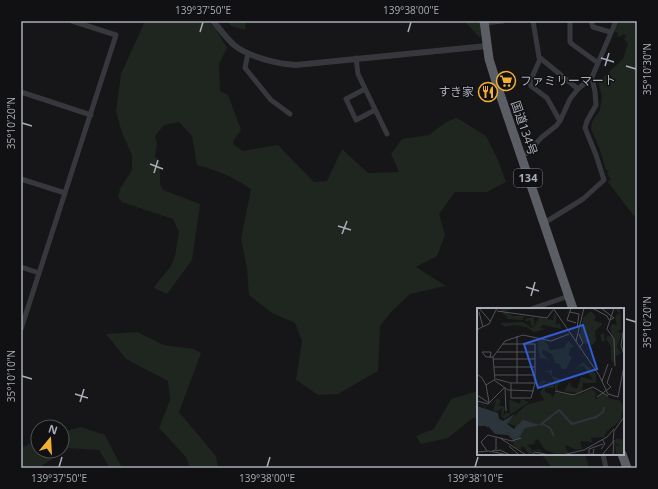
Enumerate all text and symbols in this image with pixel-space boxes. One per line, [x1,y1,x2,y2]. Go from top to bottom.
text: 139°37'50"E [175,3,231,17]
text: 139°38'00"E [383,3,439,17]
text: 35°10'30"N [640,43,654,95]
supermarket icon: ファミリーマート [495,70,517,92]
place label: ファミリーマート [520,72,616,89]
restaurant icon: すき家 [477,81,499,103]
place label: すき家 [438,83,474,100]
text: 35°10'20"N [4,97,18,149]
street label: 国道134号 [507,98,542,157]
road number: 134 [514,169,542,187]
text: 35°10'20"N [640,296,654,348]
inset map [477,308,624,455]
text: 35°10'10"N [4,350,18,402]
north arrow [30,419,70,459]
text: N [47,420,60,438]
text: 139°37'50"E [31,471,87,485]
text: 139°38'00"E [239,471,295,485]
text: 139°38'10"E [447,471,503,485]

